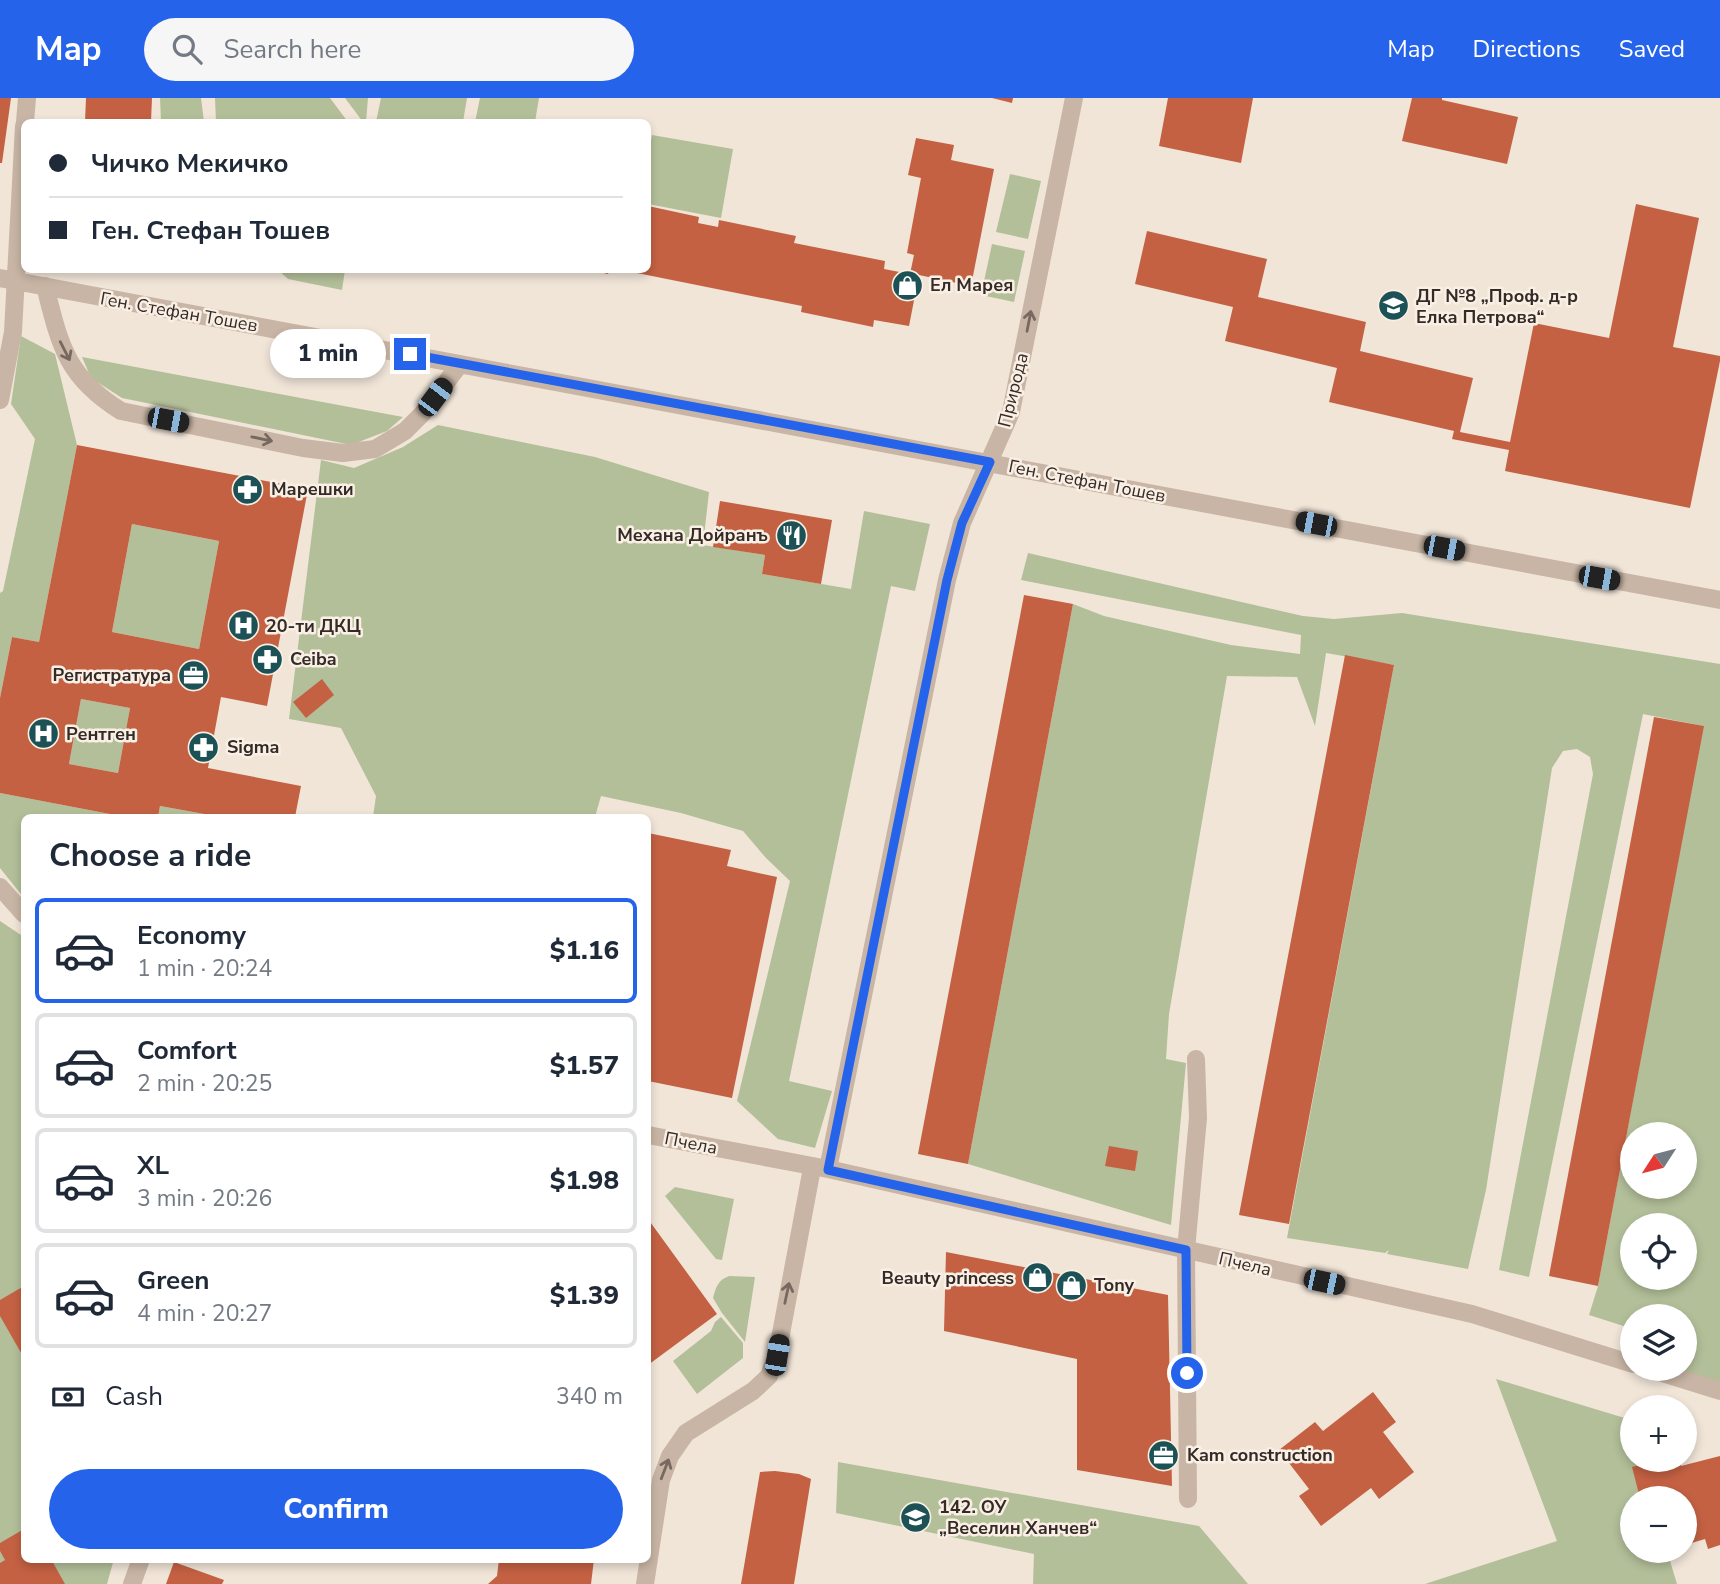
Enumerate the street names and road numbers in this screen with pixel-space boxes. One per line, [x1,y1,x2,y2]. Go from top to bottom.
street label: Ген. Стефан Тошев [98,286,260,338]
street label: Природа [992,350,1034,430]
street label: Ген. Стефан Тошев [1007,454,1168,508]
street label: Пчела [663,1126,719,1160]
street label: Пчела [1216,1246,1274,1282]

